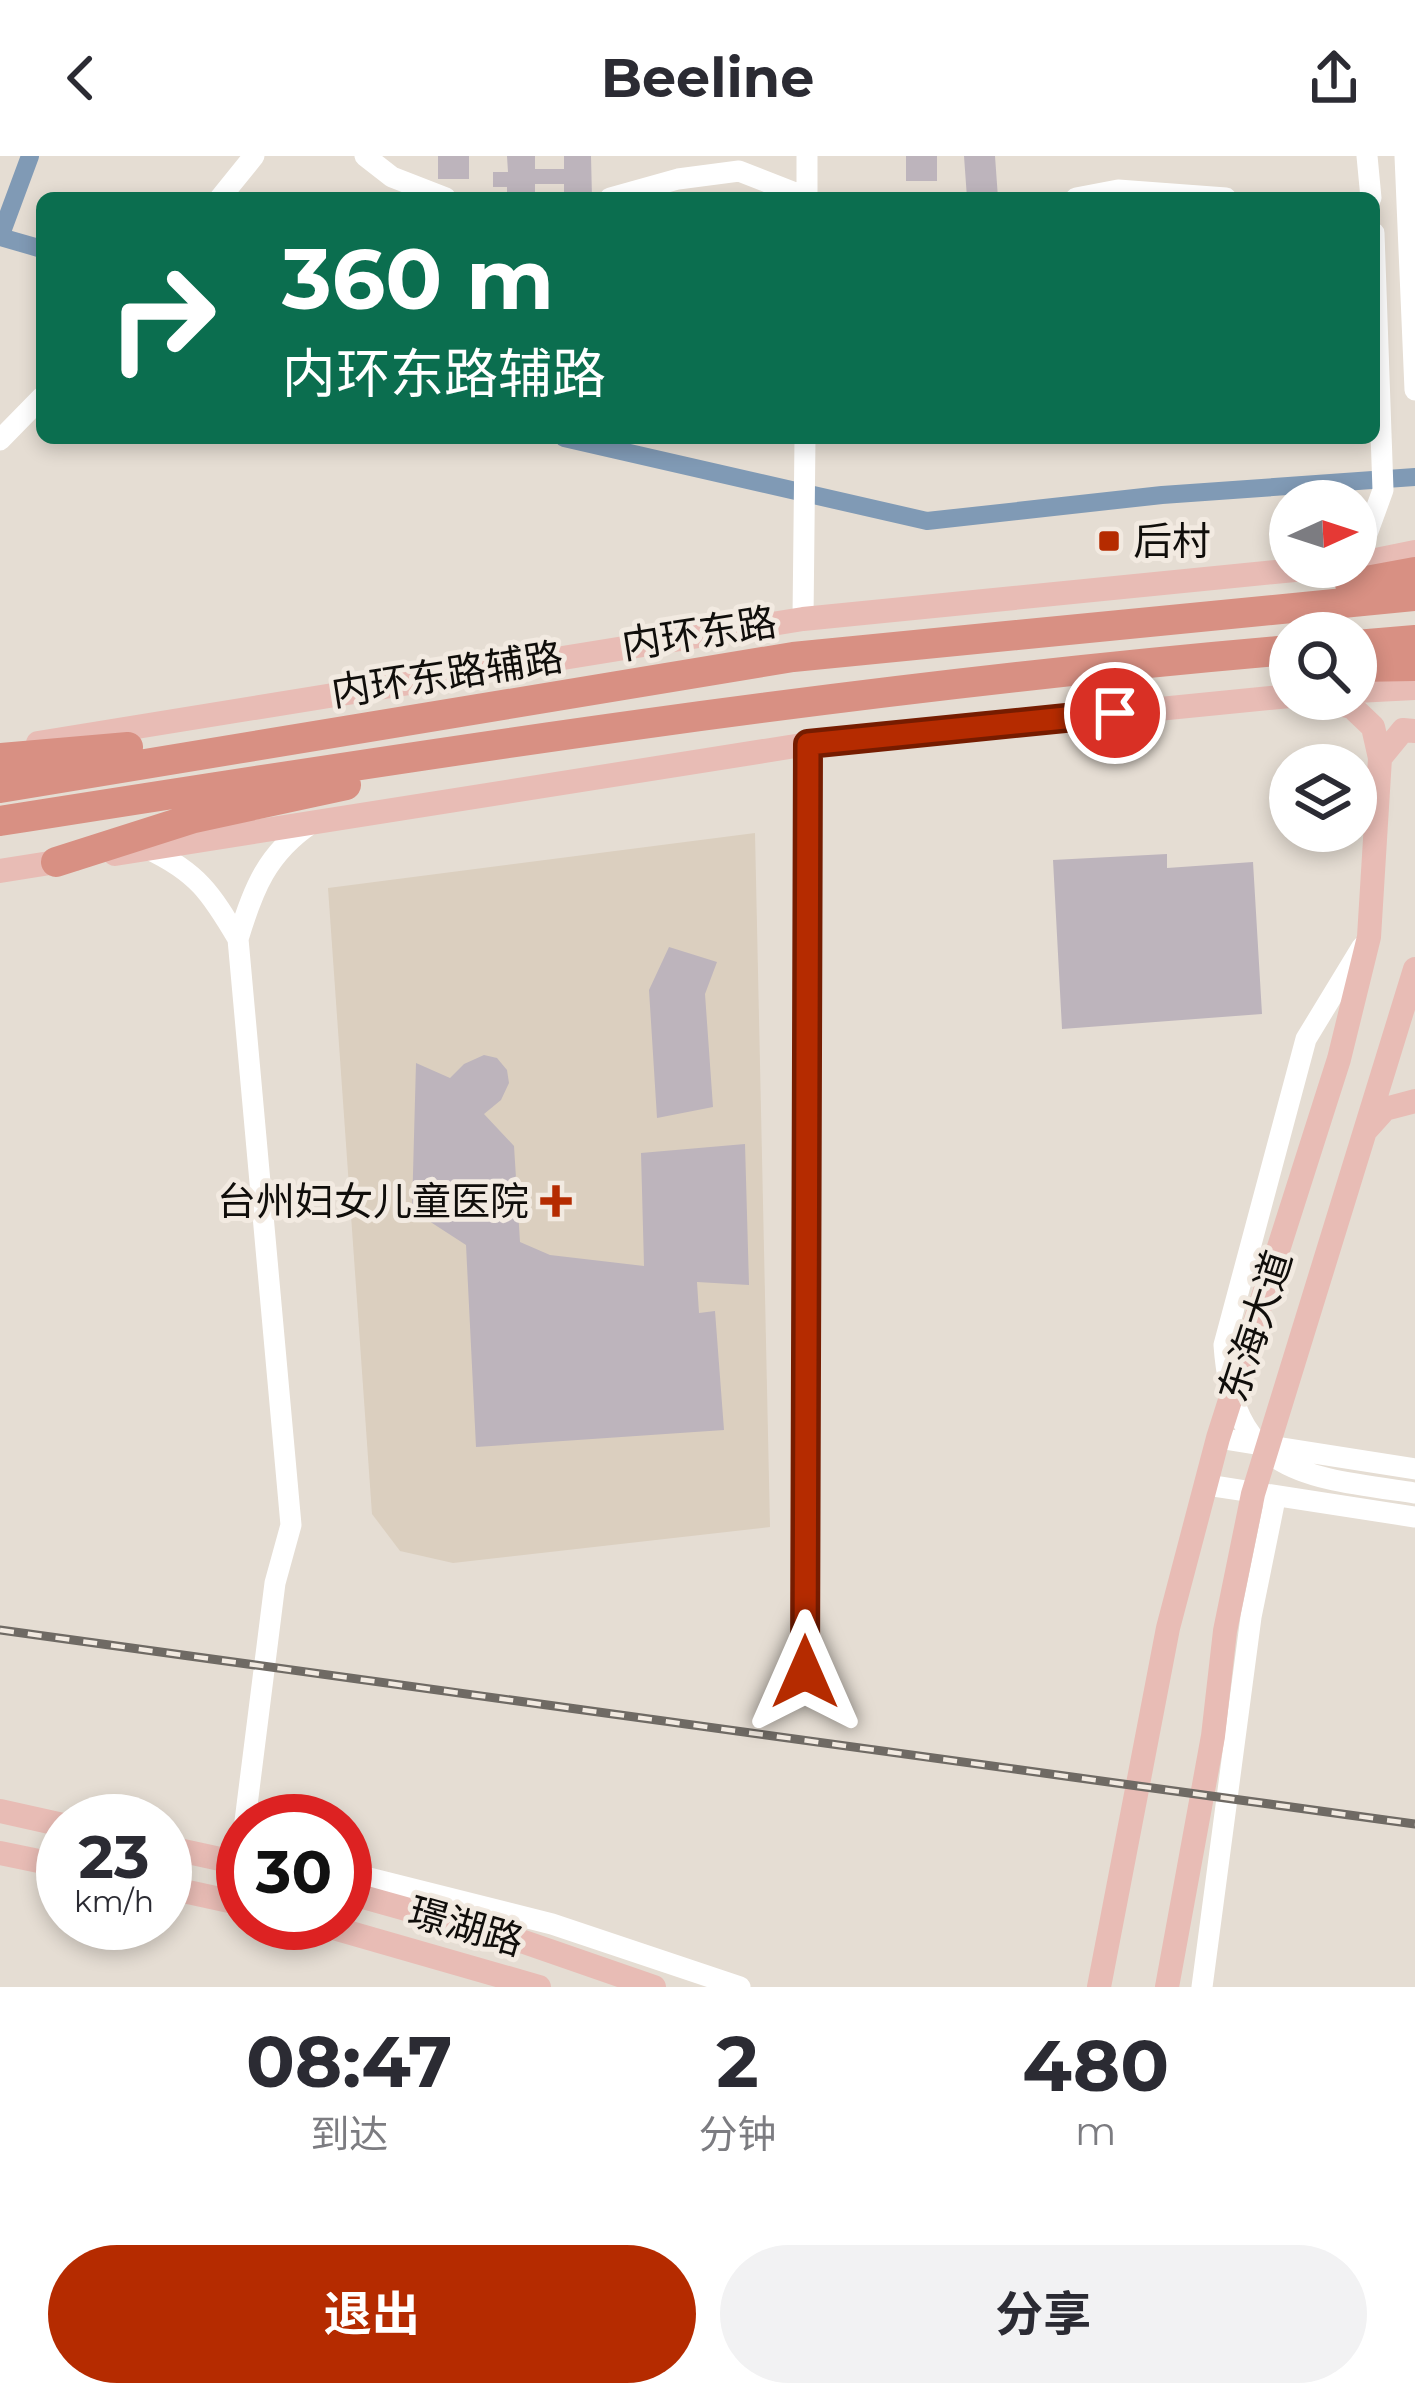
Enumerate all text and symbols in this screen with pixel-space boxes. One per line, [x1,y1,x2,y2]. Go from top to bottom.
icon: back [48,45,114,111]
text: Beeline [601,45,814,111]
icon: share [1301,45,1367,111]
text: 360 m [282,228,554,330]
icon: right [84,240,240,396]
text: 内环东路辅路 [282,341,606,407]
north arrow [1269,480,1377,588]
map controls [1269,480,1377,852]
place label: 后村 [1133,517,1211,565]
marker: 后村 [1096,528,1122,554]
street label: 内环东路 [618,597,780,669]
button: search [1269,612,1377,720]
street label: 内环东路辅路 [328,632,566,716]
pin [1064,662,1166,764]
icon: arrive [1082,680,1148,746]
button: layers [1269,744,1377,852]
place label: 台州妇女儿童医院 [217,1177,529,1225]
marker: 台州妇女儿童医院 [540,1185,572,1217]
street label: 东海大道 [1208,1244,1302,1408]
position arrow [742,1609,868,1735]
speed limit sign: 30 [216,1794,372,1950]
text: 23 [79,1820,149,1893]
text: km/h [74,1883,154,1920]
street label: 璟湖路 [403,1887,529,1965]
text: 08:47 [246,2017,452,2105]
text: 2 [716,2017,759,2105]
text: 480 [1022,2021,1169,2109]
text: m [1075,2107,1116,2155]
text: 到达 [310,2110,388,2158]
text: 分钟 [698,2110,776,2158]
button: 退出 [48,2245,696,2383]
button: 分享 [720,2245,1367,2383]

